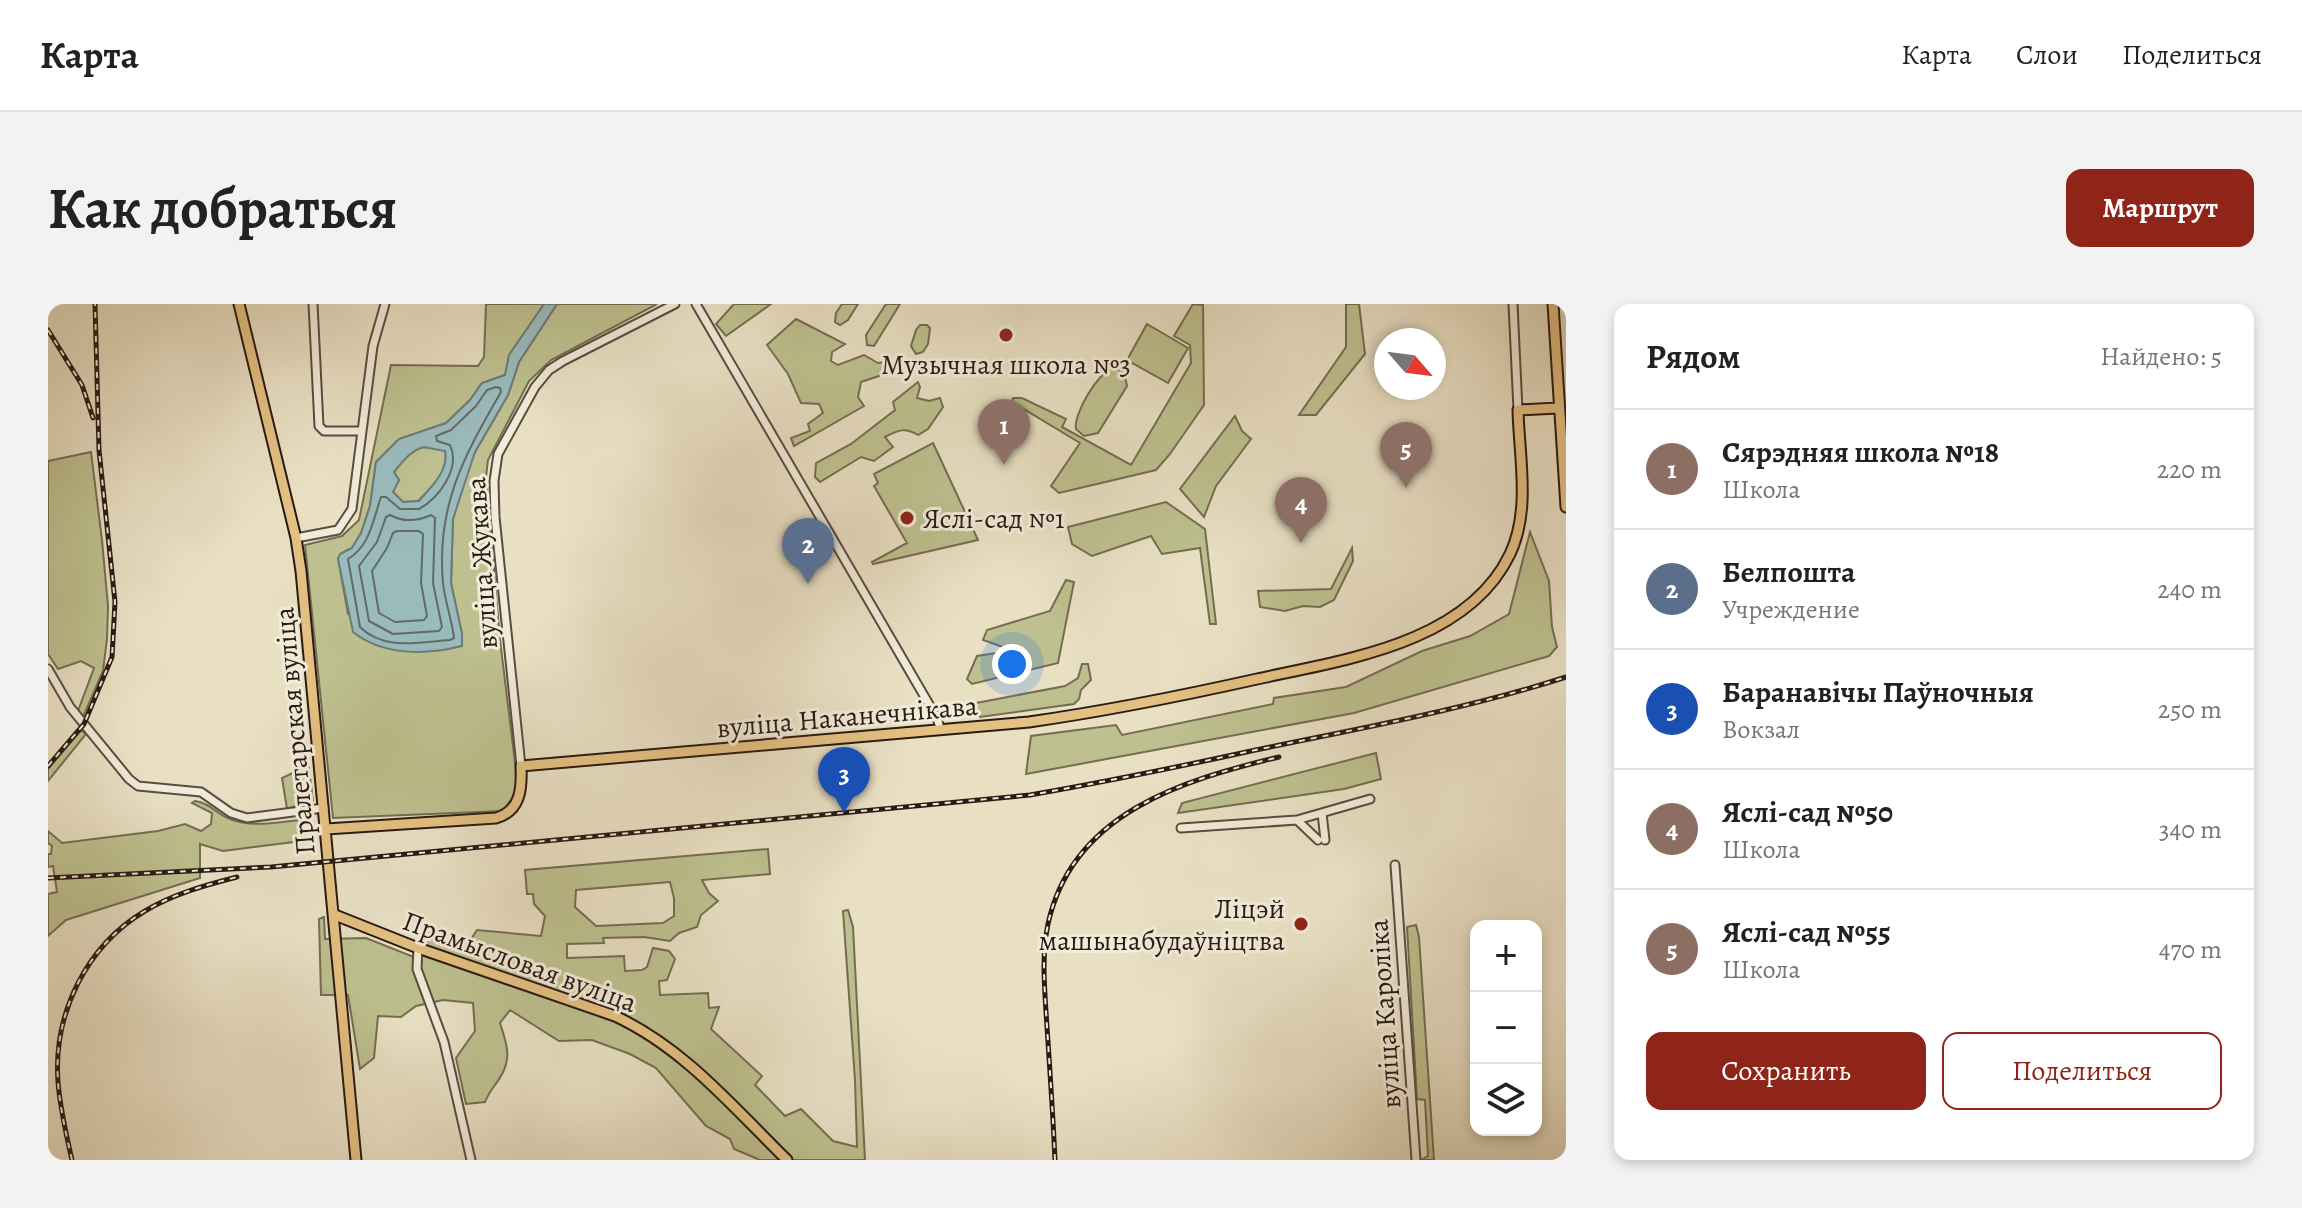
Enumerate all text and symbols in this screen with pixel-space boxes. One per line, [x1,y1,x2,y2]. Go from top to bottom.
text: Карта [40,29,139,81]
text: Карта [1901,36,1972,74]
text: Слои [2016,36,2078,74]
text: Поделиться [2122,36,2262,74]
button: Маршрут [2066,169,2254,247]
text: Как добраться [48,170,397,246]
marker: Музычная школа №3 [997,326,1015,344]
north arrow [1374,328,1446,400]
text: Рядом [1646,333,1740,380]
text: Найдено: 5 [2100,339,2222,374]
place label: Музычная школа №3 [881,346,1131,384]
pin: 1 [978,399,1030,465]
pin: 5 [1380,422,1432,488]
text: Сярэдняя школа №18 [1722,432,1999,472]
text: 1 [1667,452,1677,487]
text: 220 m [2157,452,2222,487]
text: Школа [1722,472,1800,507]
street label: вуліца Жукава [457,476,507,650]
pin: 4 [1275,477,1327,543]
place label: Яслі-сад №1 [923,500,1064,538]
marker: Яслі-сад №1 [898,509,916,527]
pin: 2 [782,518,834,584]
text: Белпошта [1722,552,1855,592]
text: 2 [1666,572,1678,607]
text: 240 m [2157,572,2222,607]
text: Учреждение [1722,592,1860,627]
street label: Пралетарская вуліца [265,605,325,856]
your location [992,644,1032,684]
text: Баранавічы Паўночныя [1722,672,2034,712]
street label: вуліца Наканечнікава [715,687,979,747]
text: 3 [1666,692,1678,727]
text: 250 m [2158,692,2222,727]
text: Вокзал [1722,712,1800,747]
pin: 3 [818,747,870,813]
text: Яслі-сад №50 [1722,792,1893,832]
text: 4 [1666,812,1678,847]
text: 340 m [2159,812,2222,847]
text: Школа [1722,832,1800,867]
place label: Ліцэй машынабудаўніцтва [1038,890,1285,960]
street label: Прамысловая вуліца [397,902,642,1022]
text: Яслі-сад №55 [1722,912,1891,952]
marker: Ліцэй машынабудаўніцтва [1292,915,1310,933]
street label: вуліца Кароліка [1359,918,1411,1110]
map controls [1470,920,1542,1136]
button: + [1470,920,1542,992]
text: 5 [1666,932,1678,967]
text: 470 m [2159,932,2222,967]
text: Школа [1722,952,1800,987]
button: − [1470,992,1542,1064]
button: Сохранить [1646,1032,1926,1110]
button: Поделиться [1942,1032,2222,1110]
button: layers [1470,1064,1542,1136]

